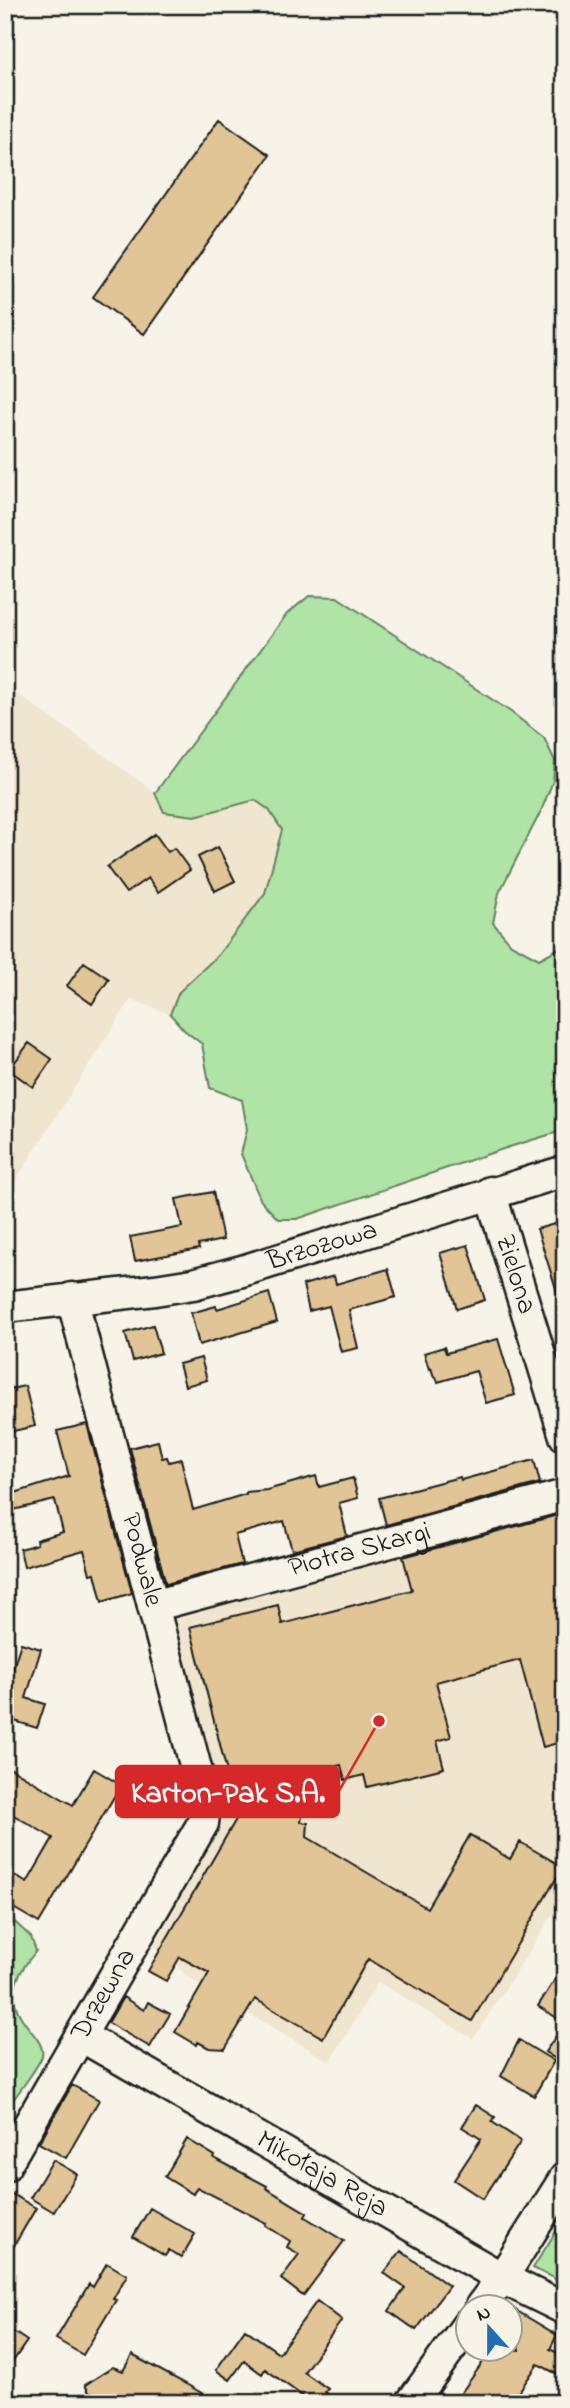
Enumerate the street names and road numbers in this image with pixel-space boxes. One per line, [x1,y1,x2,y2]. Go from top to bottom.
street label: Brzozowa [261,1210,382,1283]
street label: Zielona [484,1229,547,1319]
street label: Podwale [109,1509,173,1612]
street label: Piotra Skargi [284,1512,436,1589]
street label: Drzewna [61,1941,147,2049]
street label: Mikołaja Reja [248,2120,396,2229]

